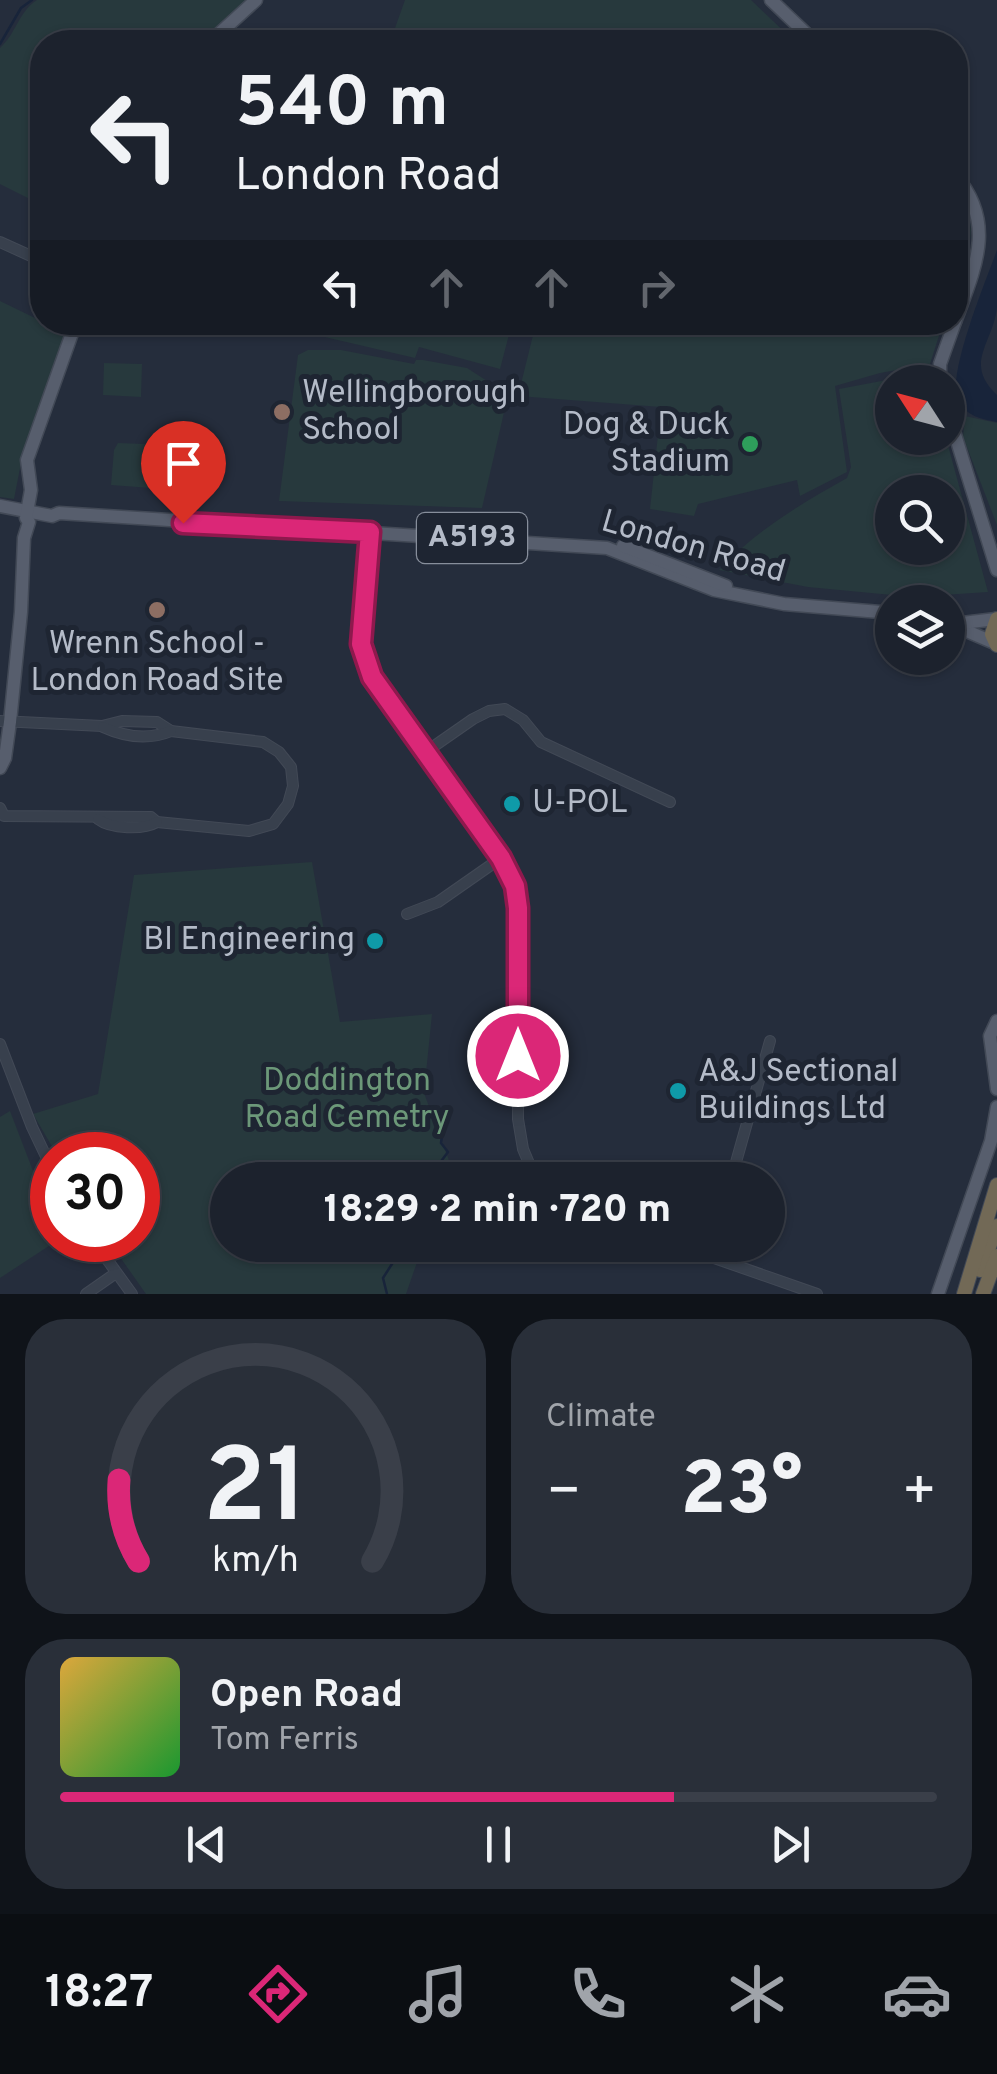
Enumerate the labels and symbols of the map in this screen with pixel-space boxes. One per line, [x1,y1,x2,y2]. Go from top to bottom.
north arrow [875,365,965,455]
place label: Wellingborough School [302,374,526,451]
marker: Wellingborough School [271,401,293,423]
place label: Dog & Duck Stadium [563,406,730,483]
pin [141,421,226,524]
marker: Dog & Duck Stadium [739,433,761,455]
street label: London Road [596,503,790,593]
road number: A5193 [417,513,527,563]
marker: Wrenn School - London Road Site [146,599,168,621]
place label: Wrenn School - London Road Site [30,625,284,702]
place label: U-POL [532,784,628,824]
marker: U-POL [501,793,523,815]
place label: BI Engineering [143,921,355,961]
marker: BI Engineering [364,930,386,952]
position arrow [466,1004,570,1108]
place label: A&J Sectional Buildings Ltd [698,1053,898,1130]
park label: Doddington Road Cemetry [245,1062,449,1139]
marker: A&J Sectional Buildings Ltd [667,1080,689,1102]
speed limit sign: 30 [30,1132,160,1262]

